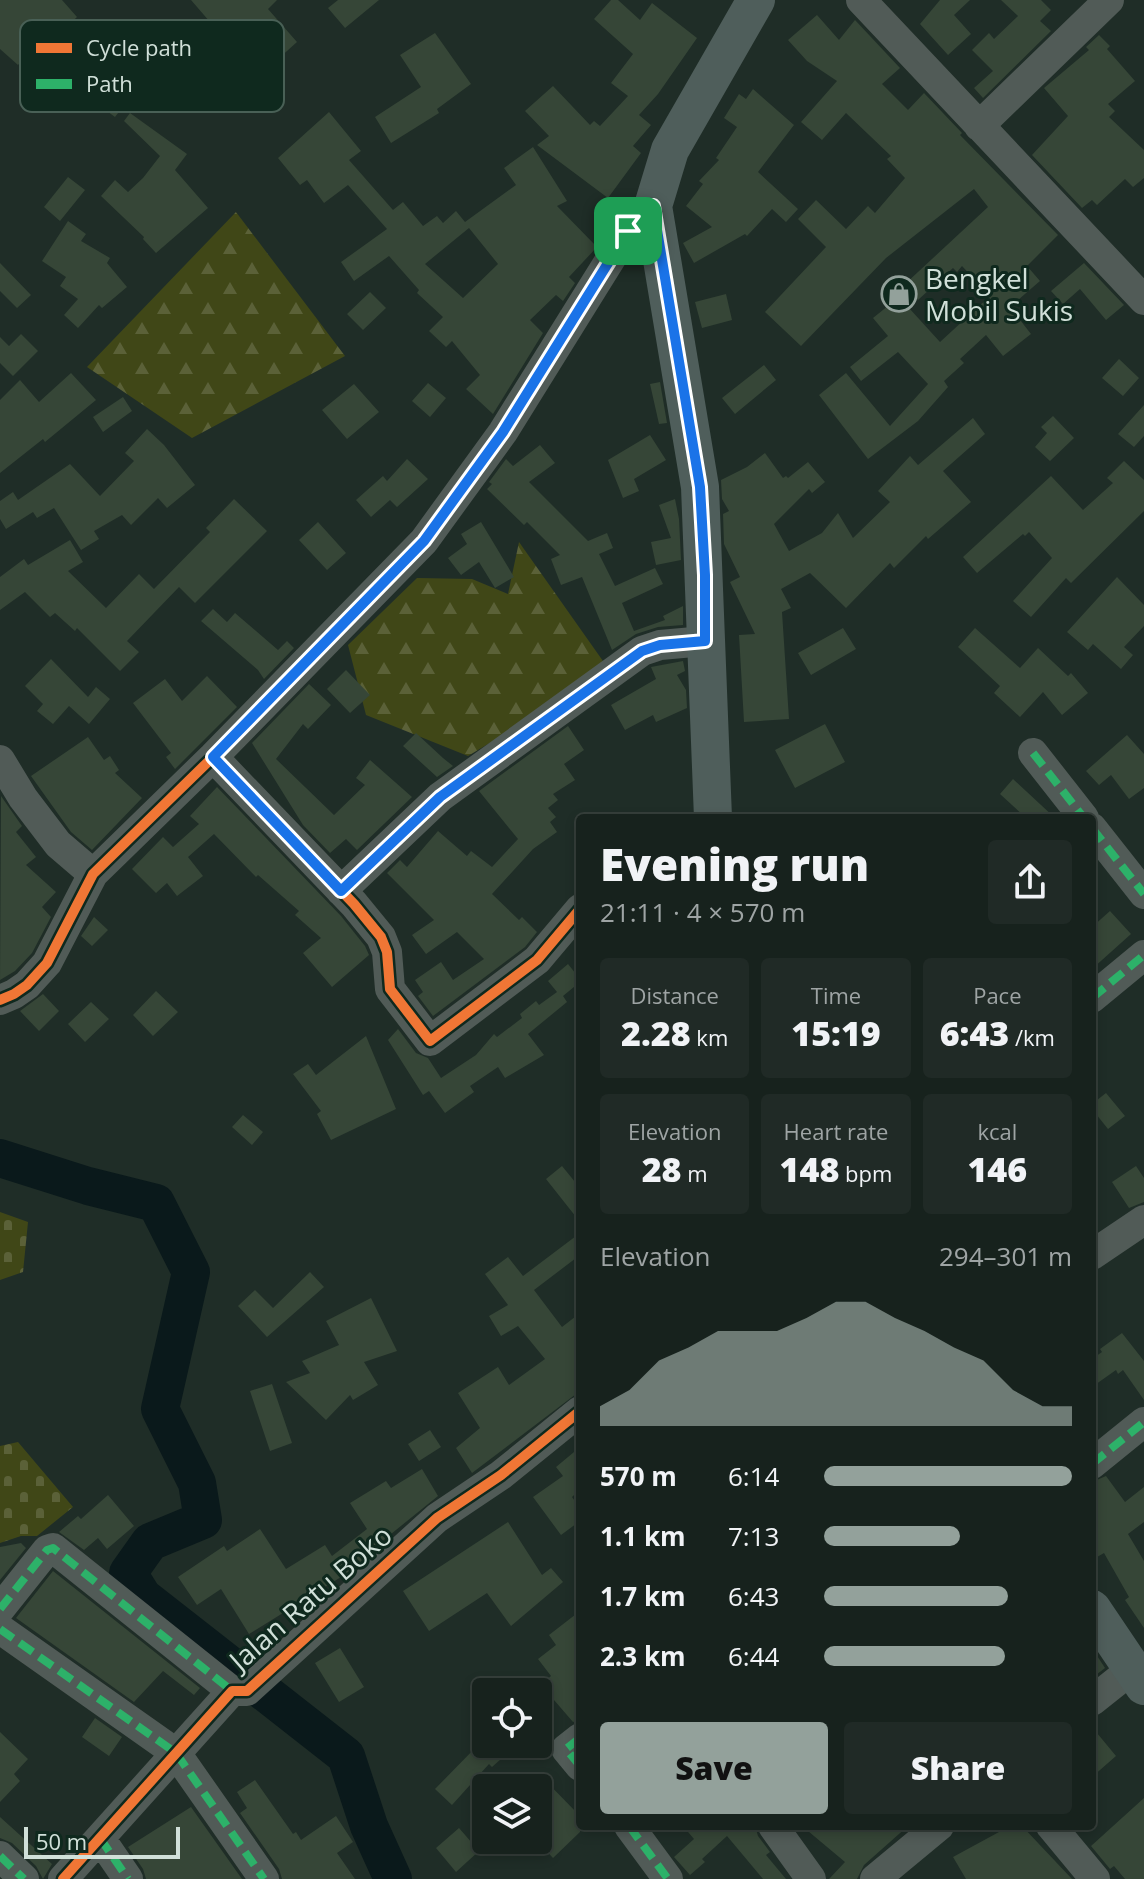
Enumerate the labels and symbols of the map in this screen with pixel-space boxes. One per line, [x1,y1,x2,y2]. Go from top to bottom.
legend [20,20,284,112]
text: Cycle path [86,32,192,62]
text: Path [86,68,133,98]
pin [594,197,662,265]
place label: Bengkel Mobil Sukis [925,259,1073,329]
shop icon: Bengkel Mobil Sukis [880,275,918,313]
street label: Jalan Ratu Boko [218,1516,399,1680]
scale bar [24,1823,180,1859]

